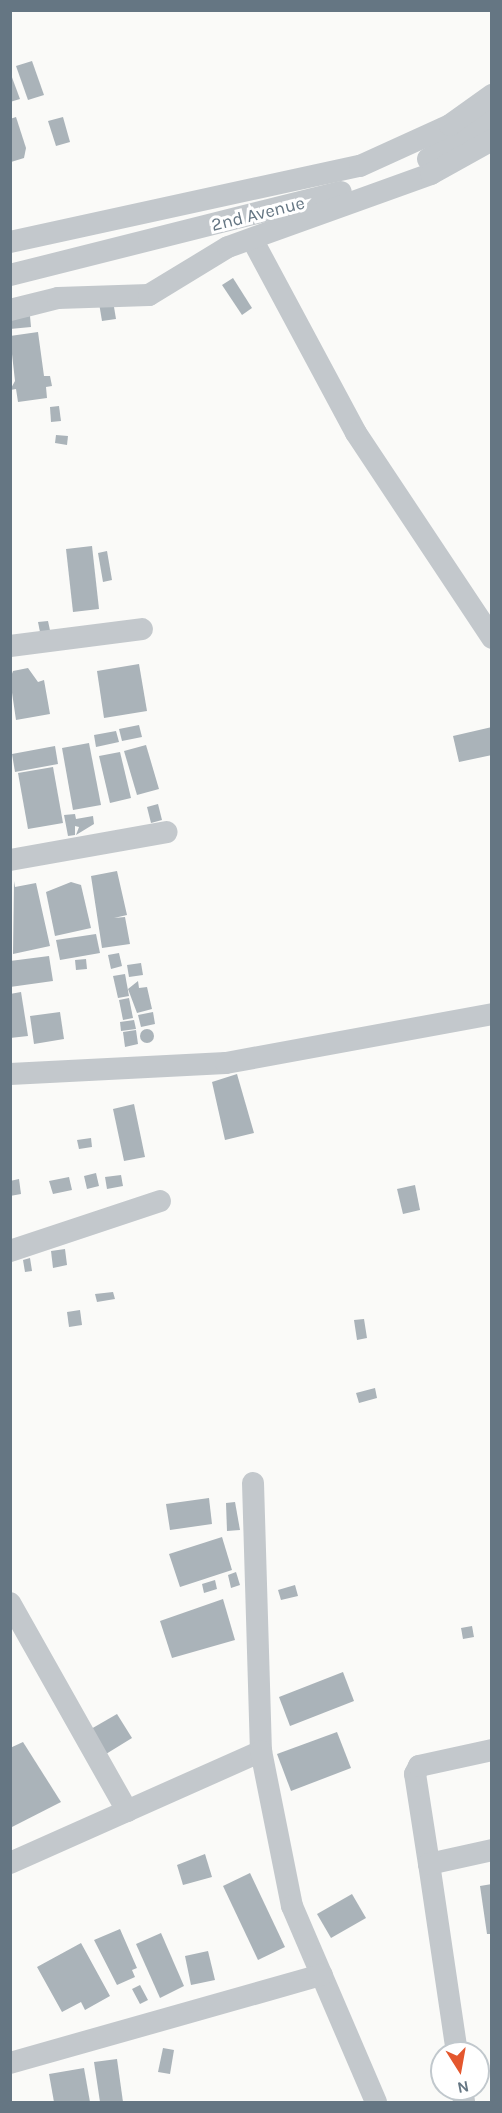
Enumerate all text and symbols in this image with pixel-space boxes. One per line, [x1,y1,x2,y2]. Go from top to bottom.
street label: 2nd Avenue [209,192,307,236]
north arrow [430,2041,490,2101]
text: N [456,2077,471,2098]

